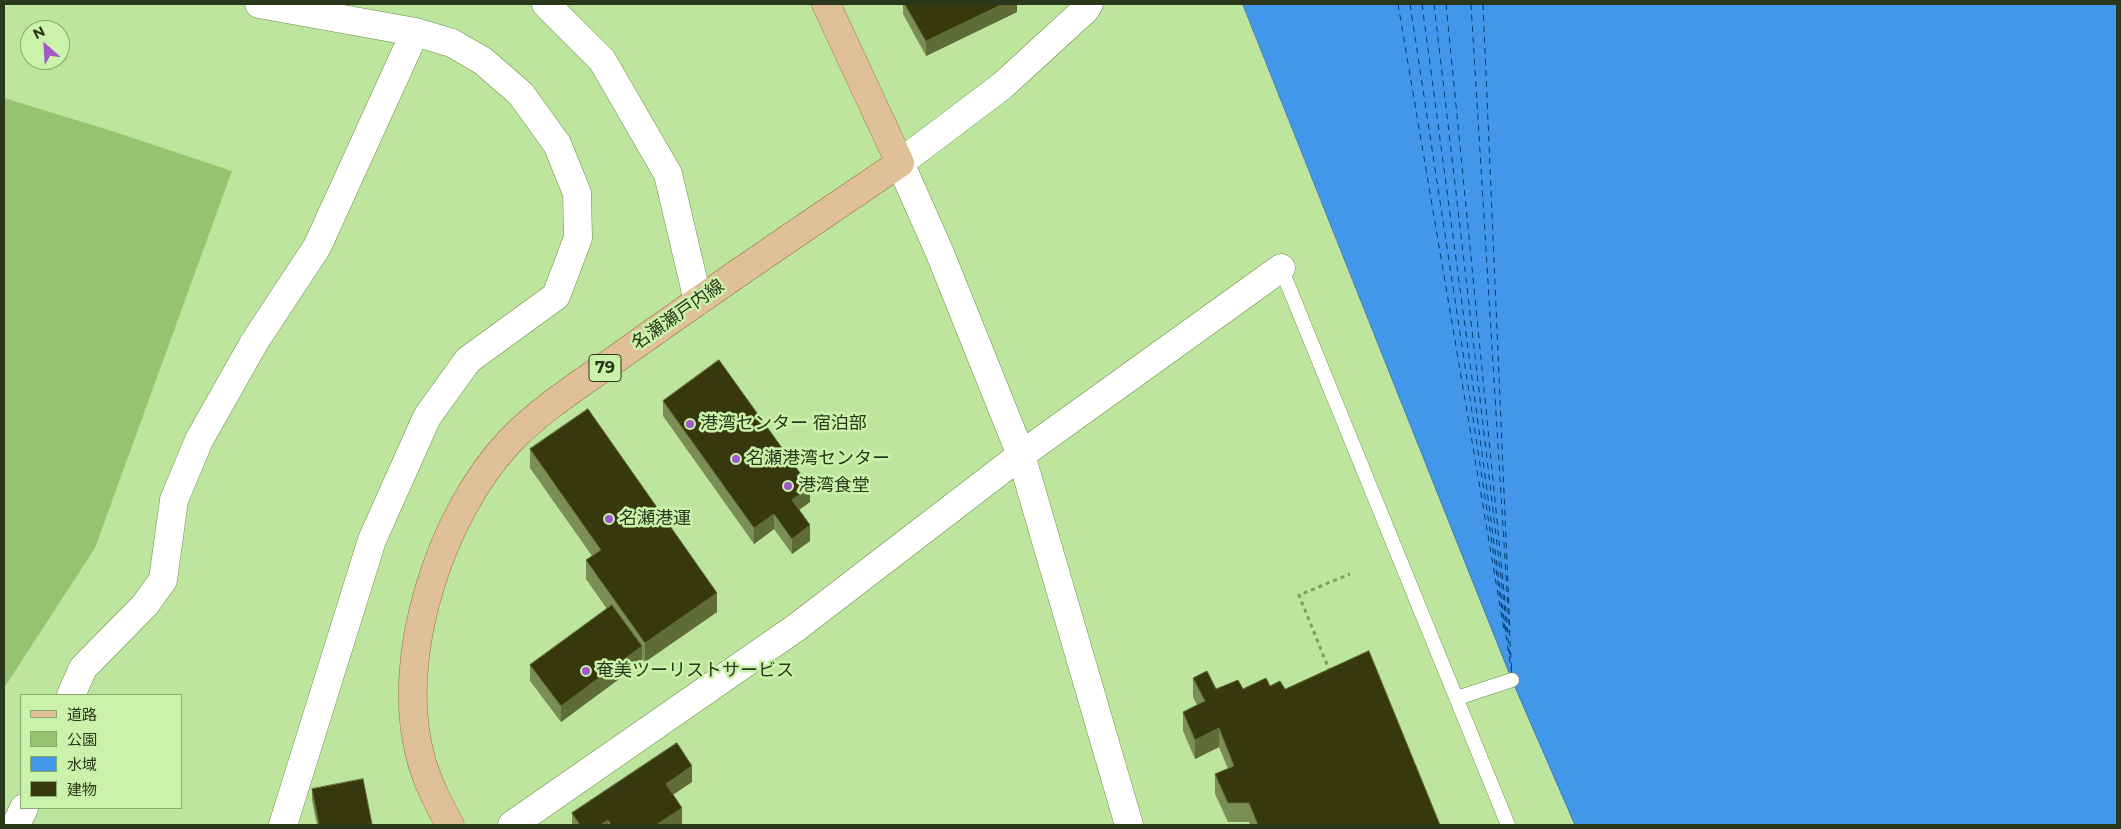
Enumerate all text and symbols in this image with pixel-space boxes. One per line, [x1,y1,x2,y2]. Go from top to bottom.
north arrow [20,20,70,70]
text: N [30,22,48,43]
street label: 名瀬瀬戸内線 [628,275,728,355]
road number: 79 [589,354,621,382]
place label: 港湾センター 宿泊部 [700,413,867,435]
marker: 港湾センター 宿泊部 [684,418,696,430]
place label: 名瀬港湾センター [746,448,890,470]
marker: 名瀬港湾センター [730,453,742,465]
place label: 港湾食堂 [798,475,870,497]
marker: 港湾食堂 [782,480,794,492]
place label: 名瀬港運 [619,508,691,530]
marker: 名瀬港運 [603,513,615,525]
place label: 奄美ツーリストサービス [596,660,794,682]
marker: 奄美ツーリストサービス [580,665,592,677]
legend [20,694,182,809]
text: 道路 [67,705,97,724]
text: 公園 [67,730,97,749]
text: 水域 [67,755,97,774]
text: 建物 [67,780,97,799]

